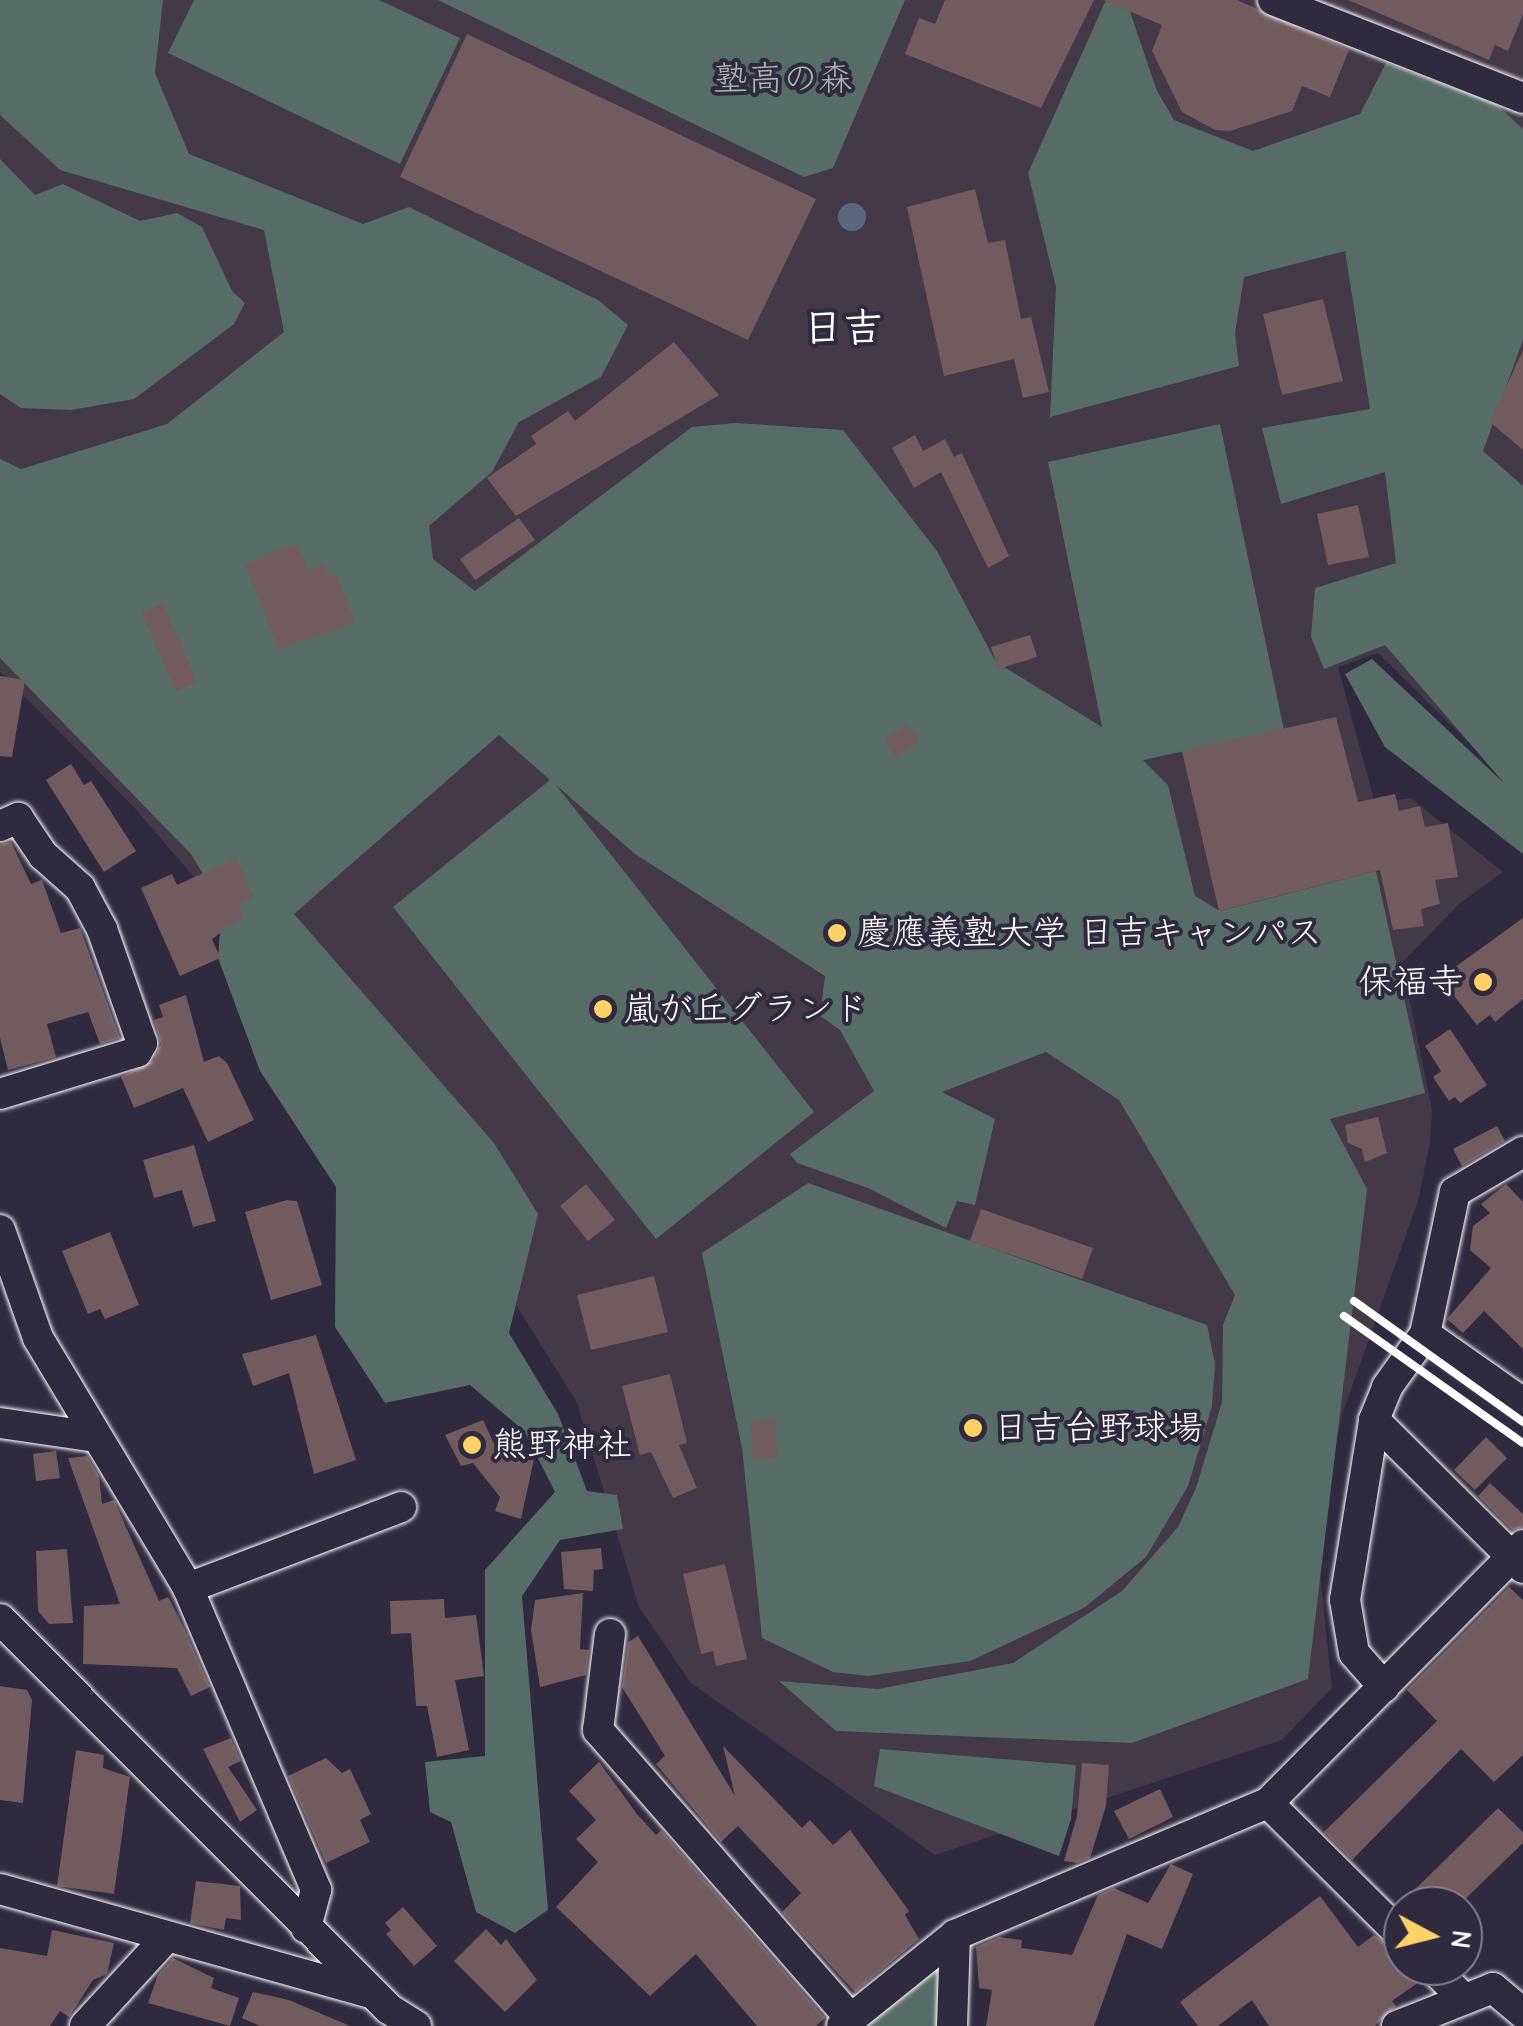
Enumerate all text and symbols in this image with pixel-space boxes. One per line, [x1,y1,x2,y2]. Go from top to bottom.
park label: 塾高の森 [713,58,853,100]
district label: 日吉 [803,304,883,352]
place label: 慶應義塾大学 日吉キャンパス [857,912,1324,954]
marker: 慶應義塾大学 日吉キャンパス [826,922,848,944]
place label: 保福寺 [1358,961,1463,1003]
marker: 保福寺 [1472,971,1494,993]
place label: 嵐が丘グランド [623,988,868,1030]
marker: 嵐が丘グランド [592,998,614,1020]
place label: 日吉台野球場 [993,1407,1203,1449]
marker: 日吉台野球場 [962,1417,984,1439]
place label: 熊野神社 [492,1424,632,1466]
marker: 熊野神社 [461,1434,483,1456]
north arrow [1383,1886,1483,1986]
text: N [1444,1928,1478,1950]

